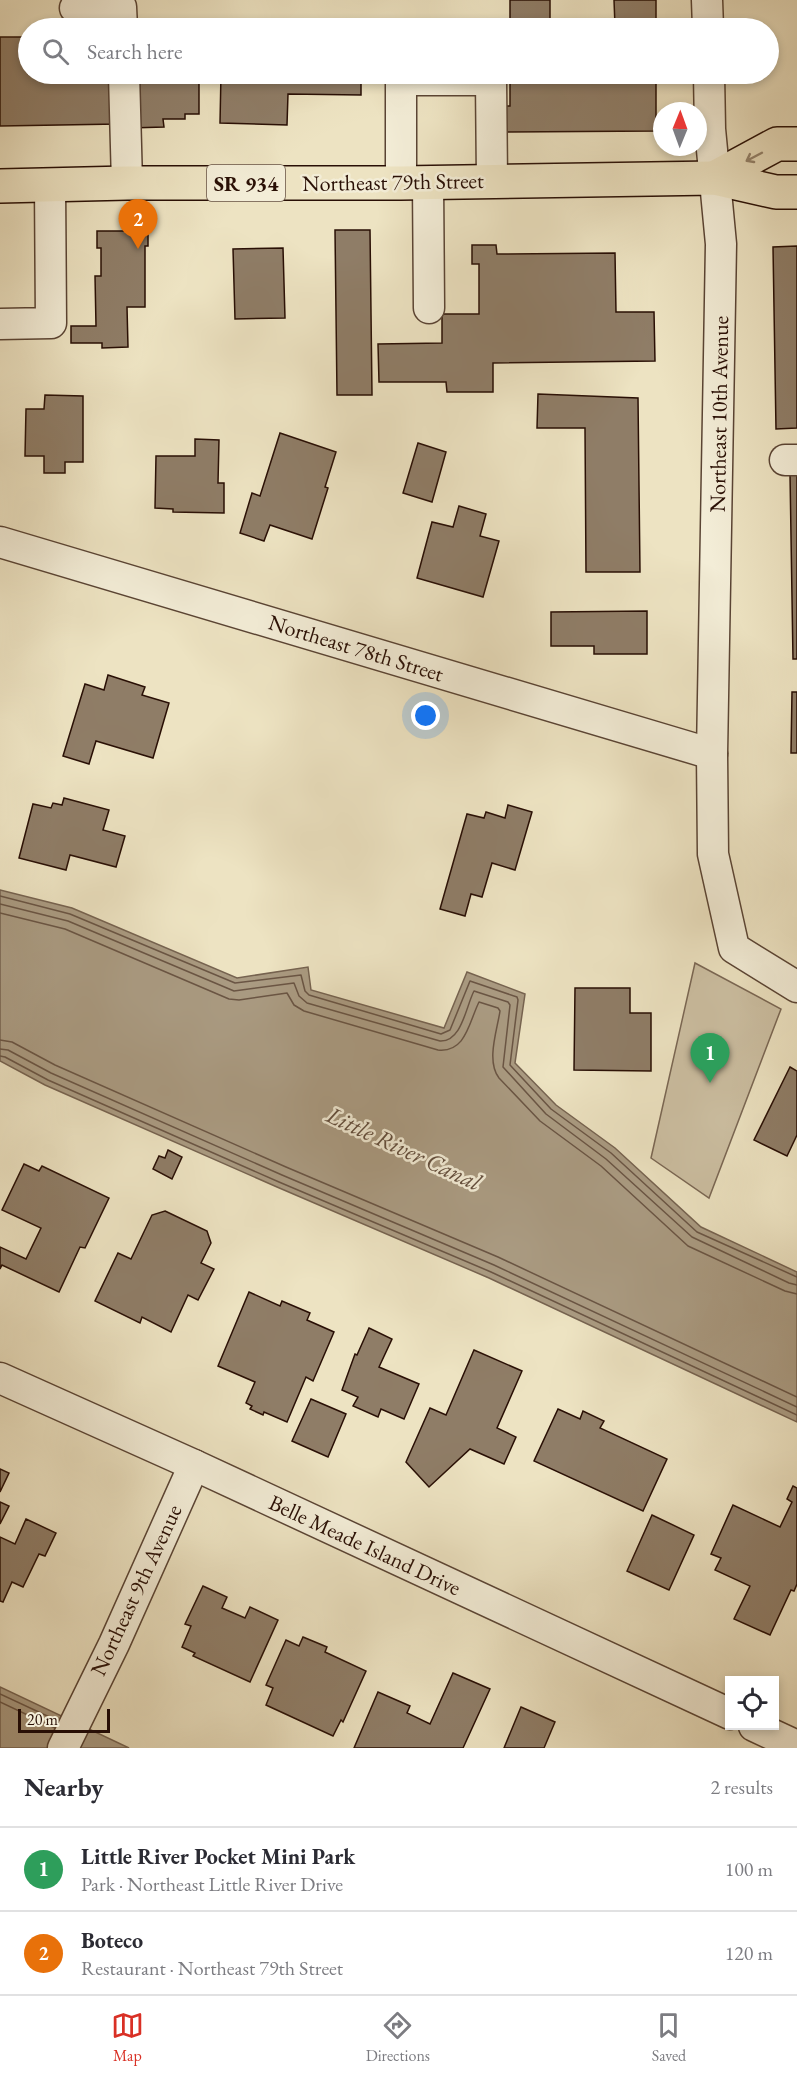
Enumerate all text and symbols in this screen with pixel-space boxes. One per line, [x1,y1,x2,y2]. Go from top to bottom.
search box [18,18,779,84]
icon: search [39,35,72,68]
text: Search here [87,37,182,66]
north arrow [653,102,707,156]
one-way arrow [746,151,764,163]
road number: SR 934 [207,165,285,201]
street label: Northeast 79th Street [302,166,484,198]
pin: 2 [118,200,158,249]
street label: Northeast 10th Avenue [703,315,735,513]
street label: Northeast 78th Street [265,608,447,688]
your location [411,701,440,730]
pin: 1 [690,1034,730,1083]
water label: Little River Canal [321,1098,487,1198]
street label: Belle Meade Island Drive [264,1488,466,1602]
street label: Northeast 9th Avenue [84,1499,189,1680]
map controls [725,1676,779,1730]
button: locate [725,1676,779,1730]
scale bar [18,1706,110,1734]
text: 20 m [27,1709,58,1730]
text: Nearby [24,1770,104,1804]
text: 2 results [710,1774,773,1800]
text: Little River Pocket Mini Park [81,1842,355,1871]
text: 1 [38,1856,49,1882]
text: 100 m [725,1856,773,1882]
text: Park · Northeast Little River Drive [81,1871,343,1897]
text: Boteco [81,1926,143,1955]
text: 2 [38,1940,49,1966]
text: 120 m [725,1940,773,1966]
text: Restaurant · Northeast 79th Street [81,1955,343,1981]
tab: Map [111,2009,144,2066]
tab: Directions [366,2009,430,2066]
tab: Saved [652,2009,686,2066]

